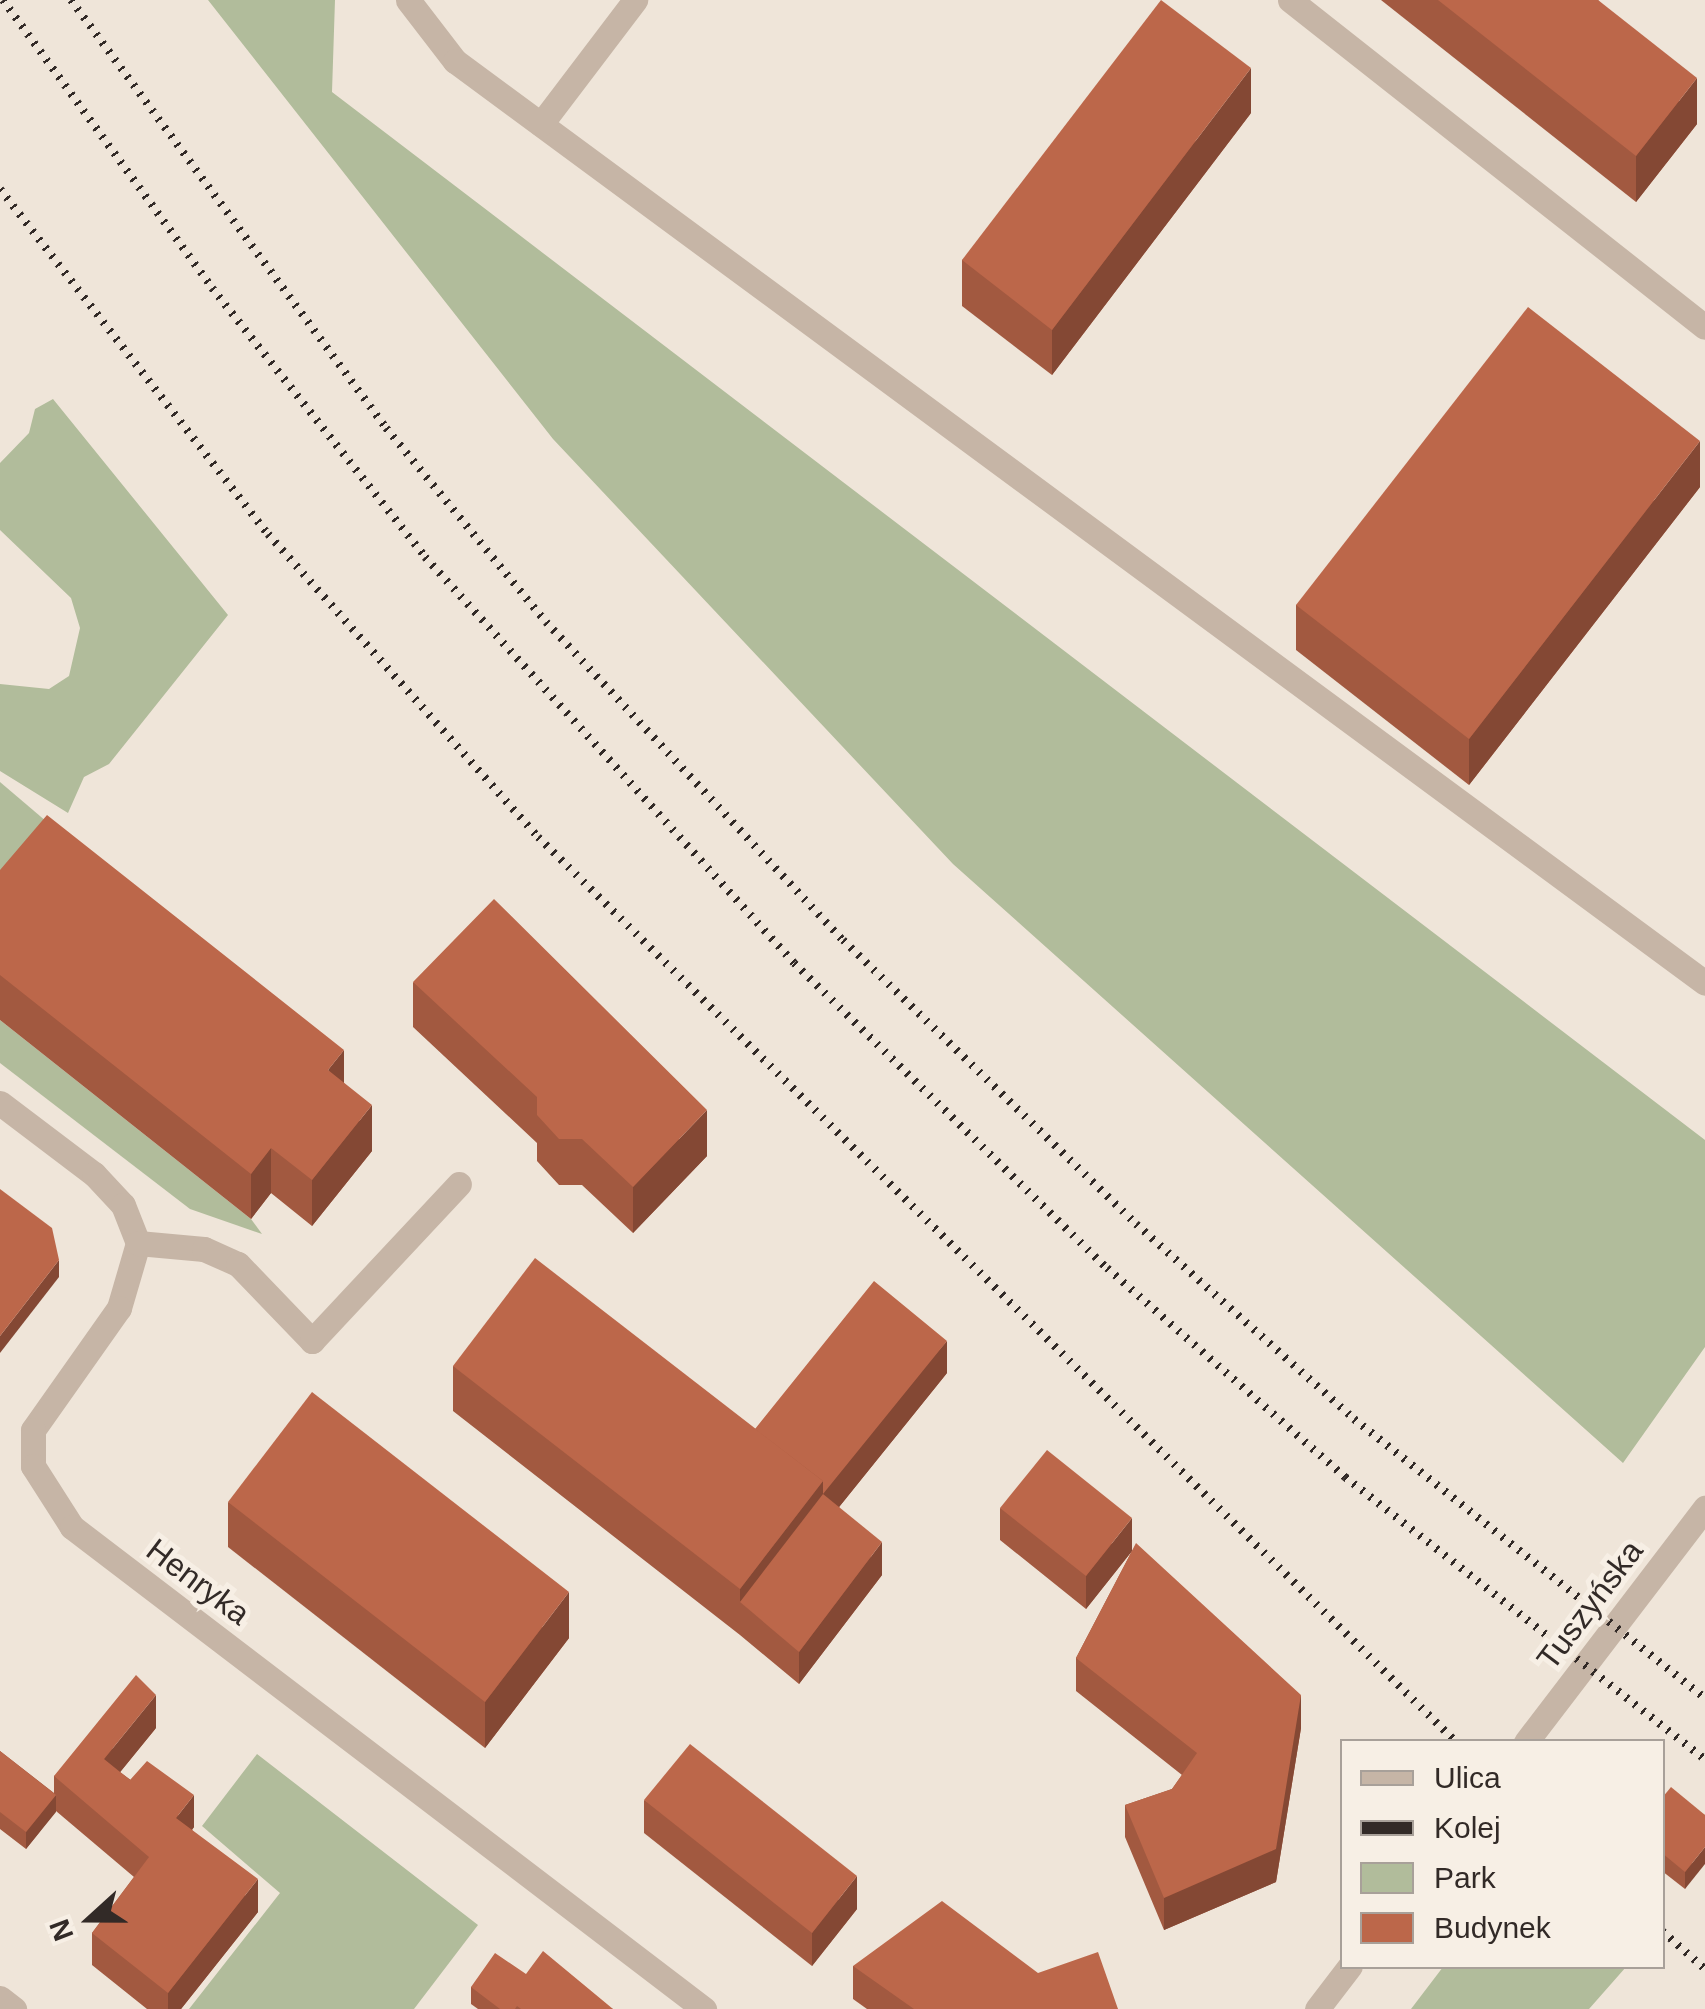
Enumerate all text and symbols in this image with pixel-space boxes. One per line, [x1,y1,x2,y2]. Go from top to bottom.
street label: Henryka [139,1531,257,1633]
street label: Tuszyńska [1529,1533,1651,1677]
legend [1340,1739,1665,1969]
text: Ulica [1434,1761,1501,1794]
text: Kolej [1434,1811,1501,1844]
text: Park [1434,1861,1496,1894]
north arrow [40,1869,140,1969]
text: Budynek [1434,1911,1551,1944]
text: N [43,1915,80,1945]

